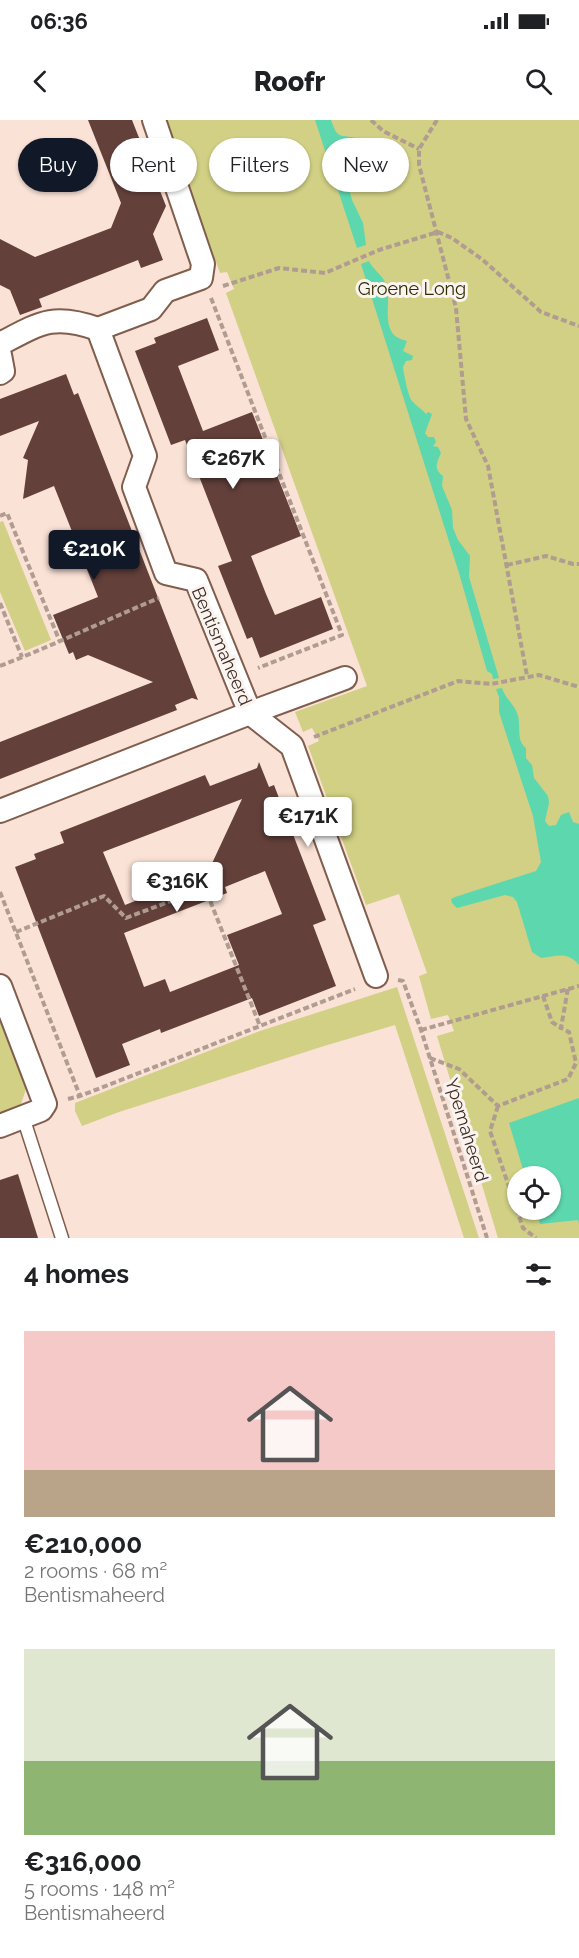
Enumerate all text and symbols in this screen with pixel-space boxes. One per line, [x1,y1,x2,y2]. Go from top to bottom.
text: 06:36 [30,8,88,34]
icon: back [24,65,57,98]
icon: search [522,65,555,98]
text: Roofr [254,66,325,97]
chip: Buy [18,138,98,192]
chip: Rent [110,138,197,192]
chip: Filters [209,138,310,192]
chip: New [322,138,409,192]
park label: Groene Long [358,278,466,299]
pin: €267K [191,439,275,490]
text: €267K [201,446,265,470]
pin: €210K [52,530,136,581]
text: €210K [63,537,125,561]
street label: Bentismaheerd [188,584,256,708]
pin: €171K [266,797,350,848]
text: €171K [278,804,338,828]
pin: €316K [135,862,219,913]
text: €316K [146,869,208,893]
street label: Ypemaheerd [441,1076,493,1184]
map controls [507,1166,561,1220]
button: locate [507,1166,561,1220]
icon: filters [522,1258,555,1291]
text: 4 homes [24,1259,129,1289]
icon: home [236,1370,344,1478]
text: €210,000 [24,1529,142,1559]
text: 2 rooms · 68 m² [24,1559,167,1583]
text: Bentismaheerd [24,1583,165,1607]
icon: home [236,1688,344,1796]
text: €316,000 [24,1847,142,1877]
text: 5 rooms · 148 m² [24,1877,175,1901]
text: Bentismaheerd [24,1901,165,1925]

